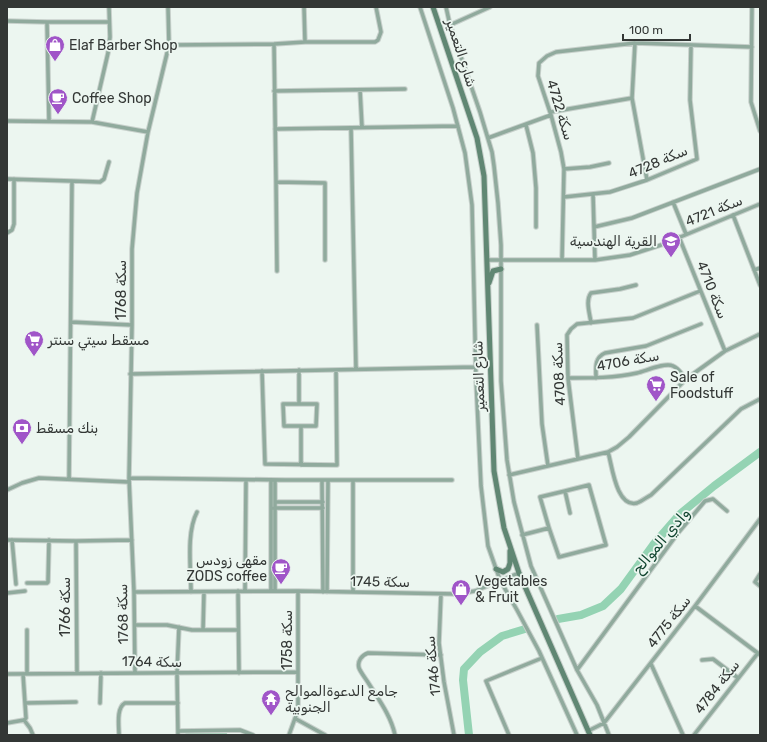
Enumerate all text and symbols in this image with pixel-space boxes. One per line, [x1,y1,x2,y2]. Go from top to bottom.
street label: شارع التعمير [440,16,480,90]
scale bar [623,16,690,42]
text: 100 m [629,23,663,37]
shop icon: Elaf Barber Shop [44,34,66,62]
place label: Elaf Barber Shop [69,37,178,54]
street label: سكة 4722 [543,78,577,142]
cafe icon: Coffee Shop [47,87,69,115]
place label: Coffee Shop [72,90,152,107]
street label: سكة 4728 [626,142,690,182]
street label: سكة 4721 [683,192,745,230]
school or university icon: القرية الهندسية [660,230,682,258]
place label: القرية الهندسية [570,233,657,250]
street label: سكة 4710 [693,259,731,321]
street label: سكة 1768 [113,260,130,320]
supermarket icon: مسقط سيتي سنتر [23,329,45,357]
place label: مسقط سيتي سنتر [47,332,149,351]
street label: شارع التعمير [469,340,491,413]
street label: سكة 4708 [549,342,569,406]
street label: سكة 4706 [595,347,661,375]
place label: Sale of Foodstuff [670,369,733,402]
supermarket icon: Sale of Foodstuff [645,374,667,402]
bank icon: بنك مسقط [11,417,33,445]
place label: بنك مسقط [36,420,98,437]
water label: وادي الموالح [628,504,695,579]
place label: مقهى زودس ZODS coffee [187,552,267,585]
cafe icon: مقهى زودس ZODS coffee [270,557,292,585]
street label: سكة 1745 [350,573,410,591]
place label: Vegetables & Fruit [475,573,547,606]
street label: سكة 1766 [57,577,74,637]
shop icon: Vegetables & Fruit [450,578,472,606]
street label: سكة 1768 [114,584,132,644]
street label: سكة 4775 [643,593,695,651]
street label: سكة 1758 [279,610,296,670]
street label: سكة 1746 [421,635,445,697]
street label: سكة 1764 [122,653,182,671]
street label: سكة 4784 [691,657,743,717]
place label: جامع الدعوةالموالح الجنوبية [285,683,398,716]
temple icon: جامع الدعوةالموالح الجنوبية [260,688,282,716]

